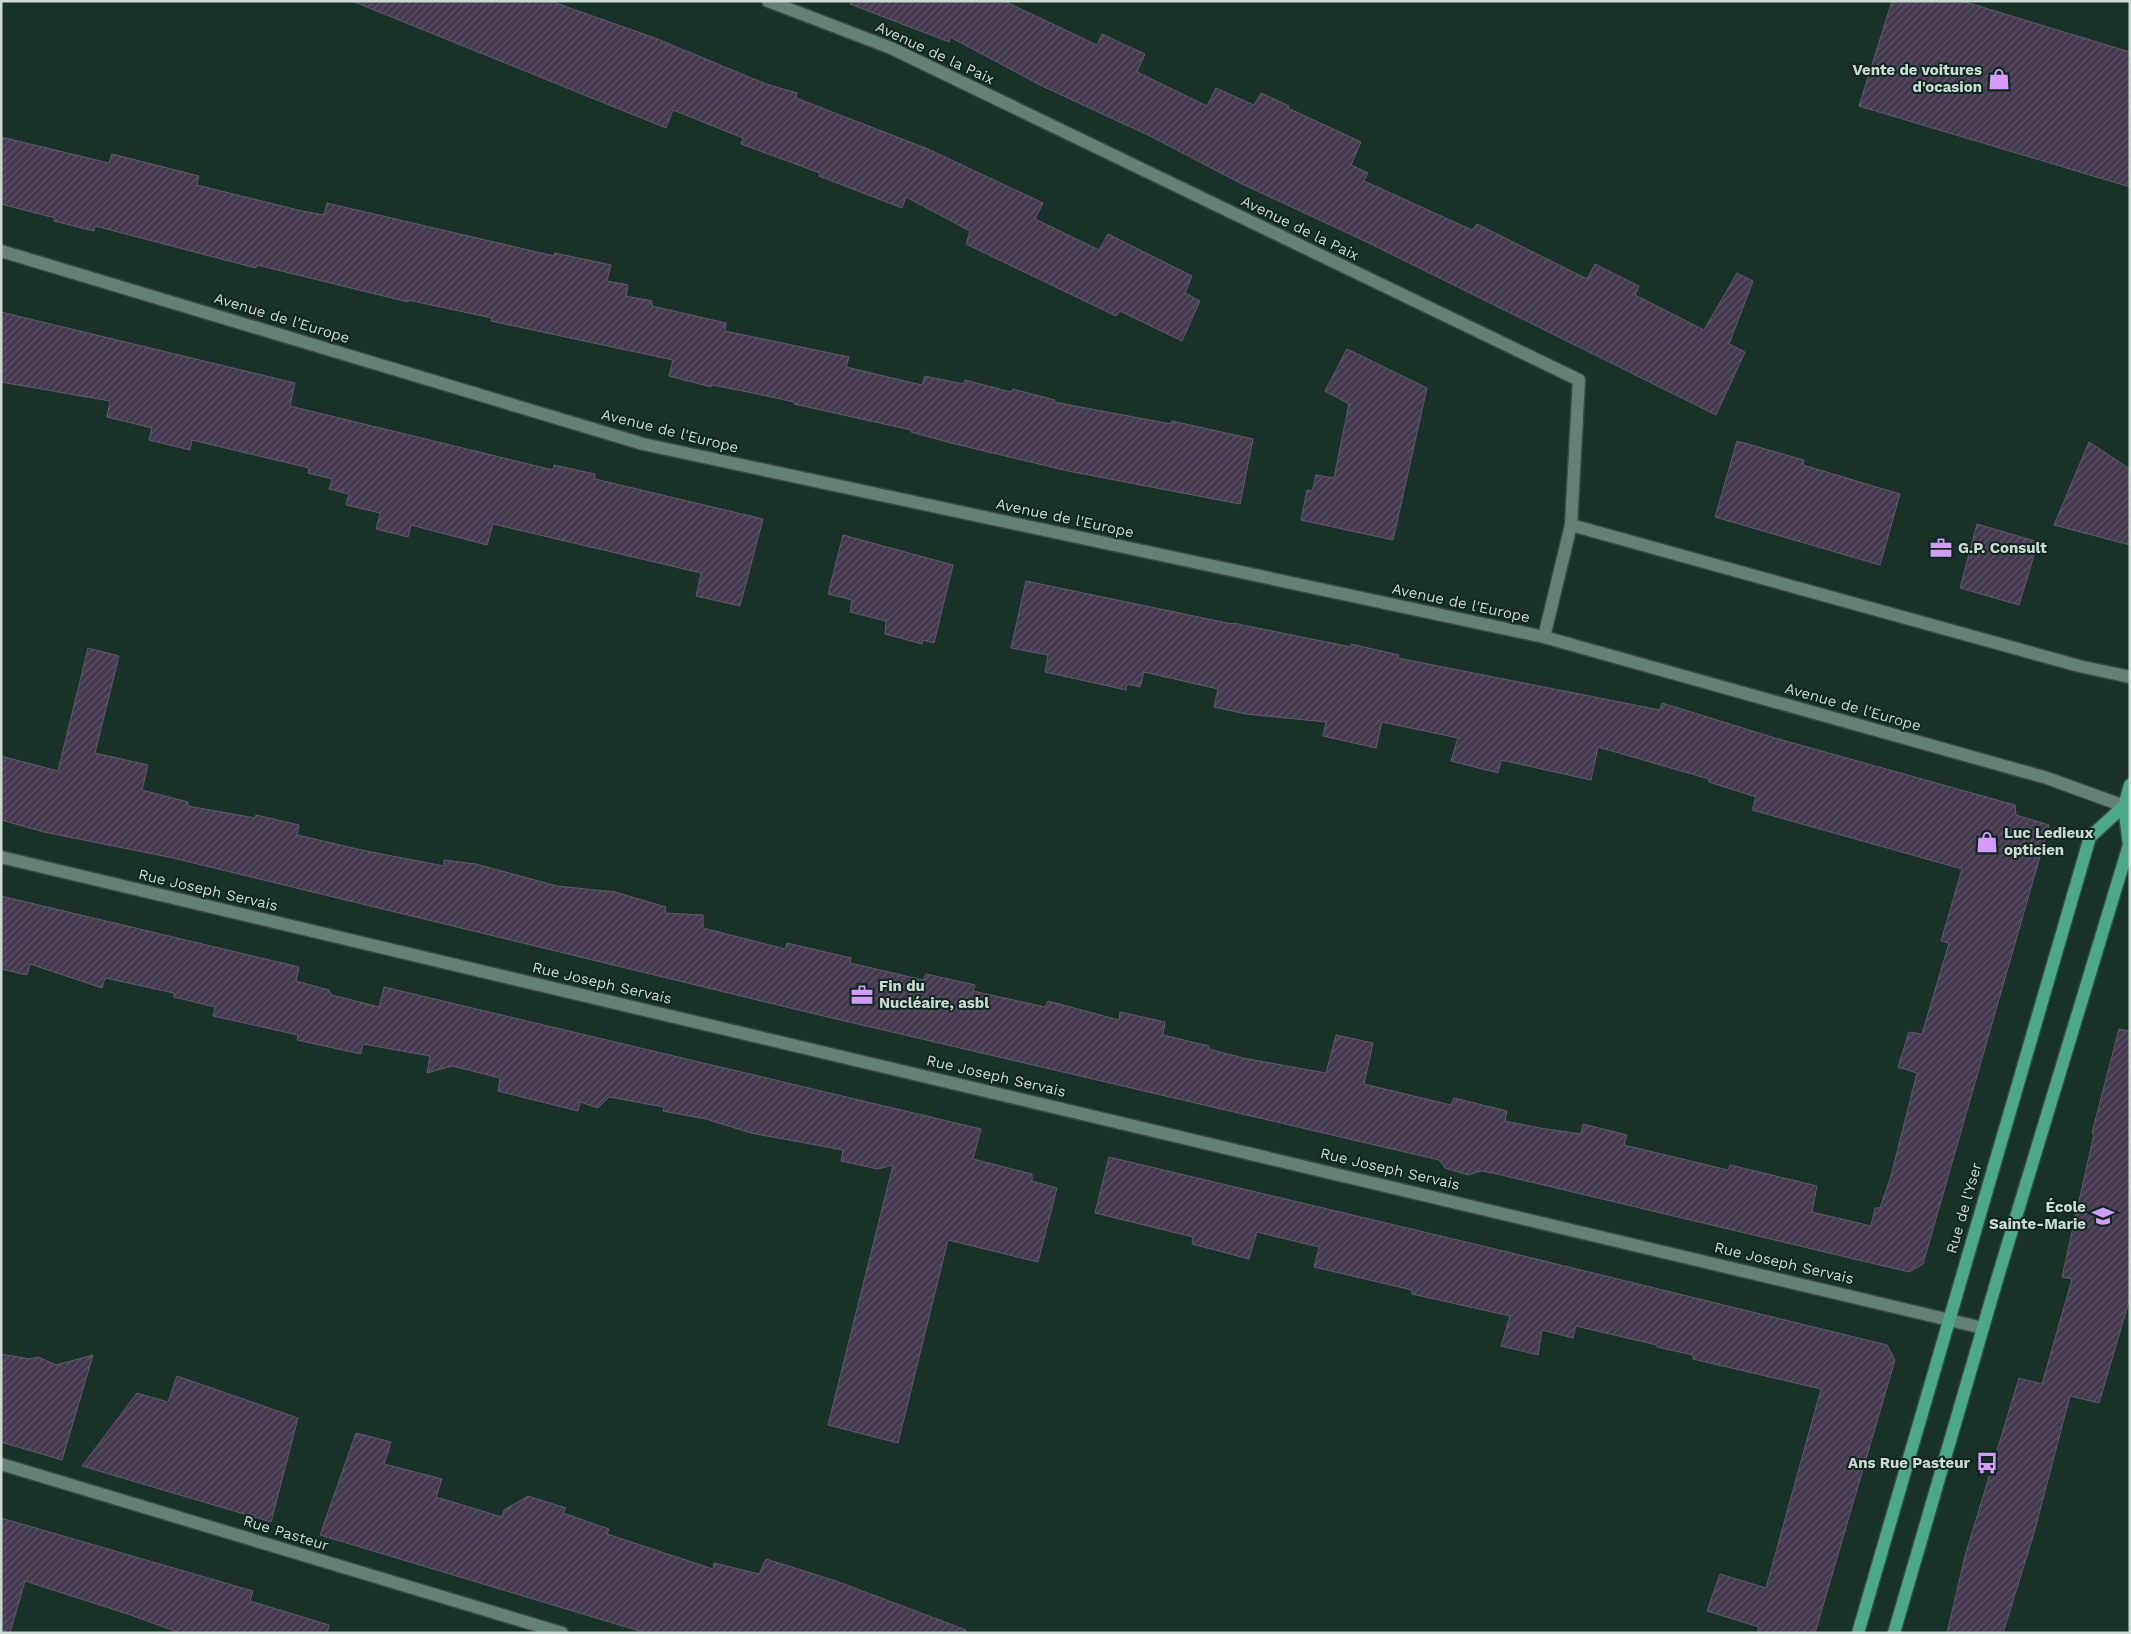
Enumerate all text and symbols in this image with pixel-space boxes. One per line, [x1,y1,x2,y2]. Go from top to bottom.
street label: Avenue de la Paix [873,18,997,88]
place label: Vente de voitures d'ocasion [1853,61,1982,96]
shop icon: Vente de voitures d'ocasion [1986,66,2012,92]
street label: Avenue de la Paix [1238,192,1362,264]
street label: Avenue de l'Europe [212,289,352,347]
street label: Avenue de l'Europe [600,405,740,457]
street label: Avenue de l'Europe [994,495,1136,541]
office icon: G.P. Consult [1928,535,1954,561]
place label: G.P. Consult [1958,539,2047,557]
street label: Avenue de l'Europe [1390,580,1532,626]
street label: Avenue de l'Europe [1783,679,1923,735]
place label: Luc Ledieux opticien [2004,824,2093,859]
shop icon: Luc Ledieux opticien [1974,829,2000,855]
street label: Rue Joseph Servais [137,865,280,915]
street label: Rue Joseph Servais [531,958,674,1008]
place label: Fin du Nucléaire, asbl [879,977,989,1012]
office icon: Fin du Nucléaire, asbl [849,982,875,1008]
street label: Rue Joseph Servais [925,1051,1068,1101]
street label: Rue Joseph Servais [1319,1144,1462,1194]
street label: Rue de l'Yser [1942,1160,1986,1256]
place label: École Sainte-Marie [1989,1198,2086,1233]
school or university icon: École Sainte-Marie [2090,1203,2116,1229]
street label: Rue Joseph Servais [1713,1238,1856,1288]
bus stop icon: Ans Rue Pasteur [1974,1450,2000,1476]
place label: Ans Rue Pasteur [1848,1454,1971,1472]
street label: Rue Pasteur [241,1511,331,1555]

